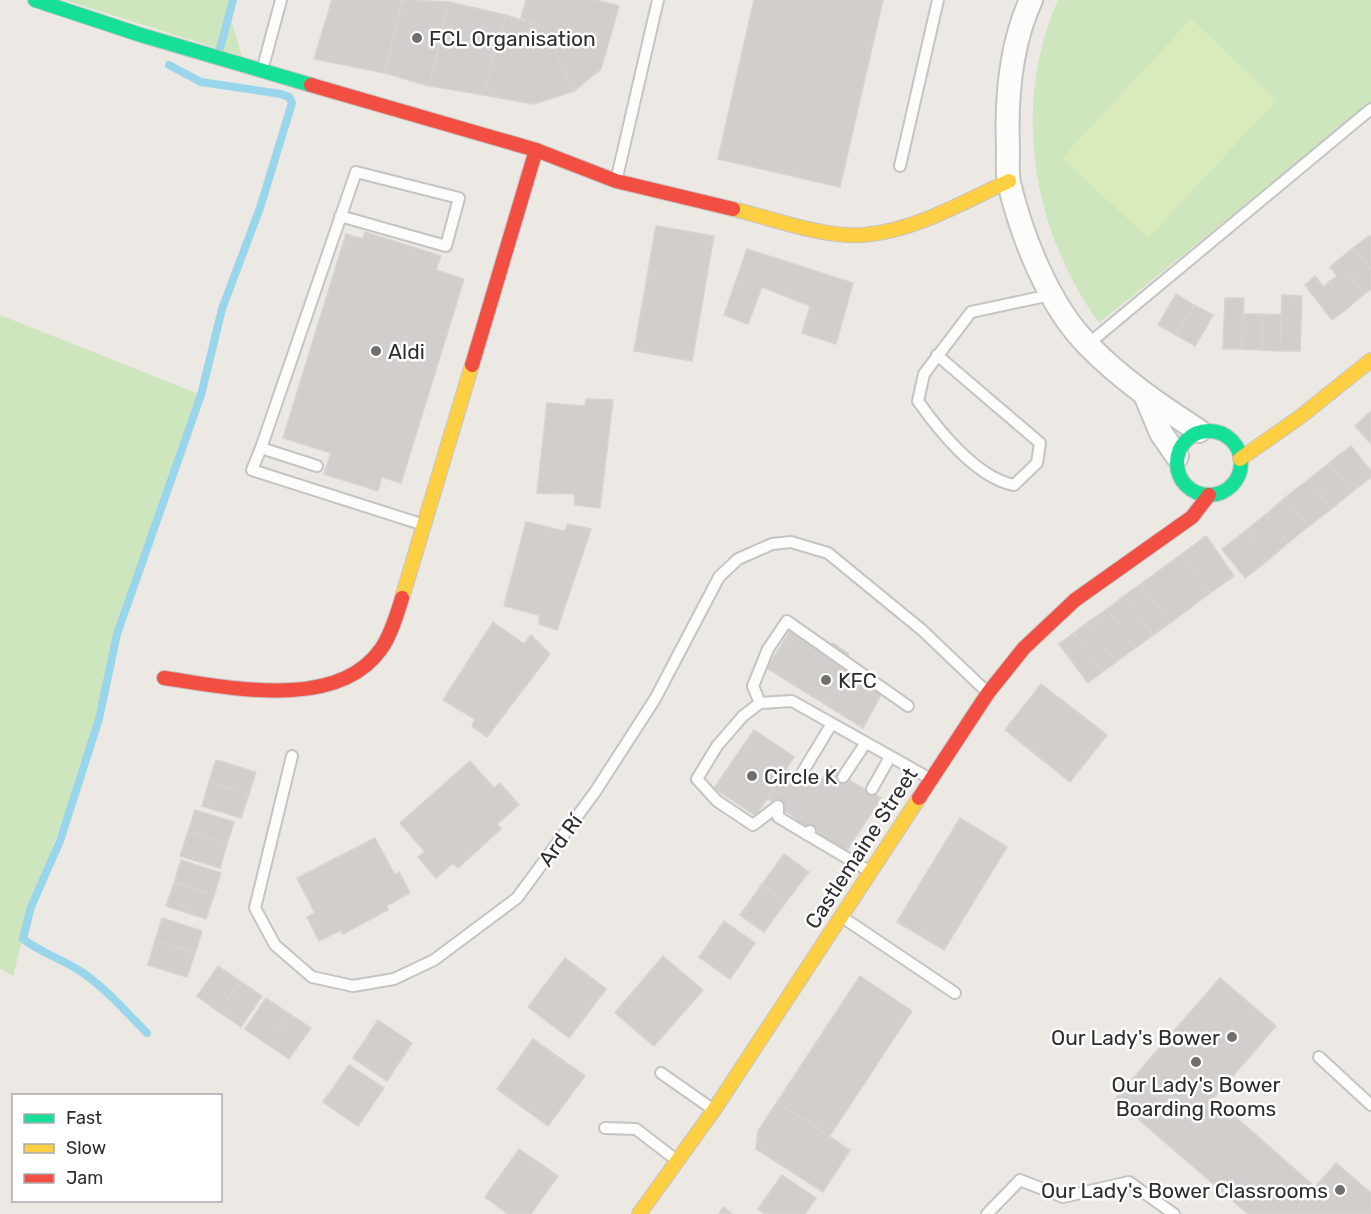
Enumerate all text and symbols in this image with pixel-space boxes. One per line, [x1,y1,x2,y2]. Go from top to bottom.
place label: FCL Organisation [429,26,596,51]
marker: FCL Organisation [410,31,424,45]
place label: Aldi [388,339,425,364]
marker: Aldi [369,344,383,358]
place label: KFC [838,668,877,693]
marker: KFC [819,673,833,687]
street label: Castlemaine Street [800,763,922,933]
place label: Circle K [764,764,837,789]
marker: Circle K [745,769,759,783]
street label: Ard Rí [533,808,588,871]
place label: Our Lady's Bower [1051,1025,1220,1050]
marker: Our Lady's Bower [1225,1030,1239,1044]
marker: Our Lady's Bower Boarding Rooms [1189,1055,1203,1069]
place label: Our Lady's Bower Boarding Rooms [1111,1072,1281,1121]
legend [12,1094,222,1202]
text: Fast [66,1107,102,1129]
text: Slow [66,1137,106,1159]
text: Jam [66,1167,103,1189]
place label: Our Lady's Bower Classrooms [1041,1178,1328,1203]
marker: Our Lady's Bower Classrooms [1333,1183,1347,1197]

